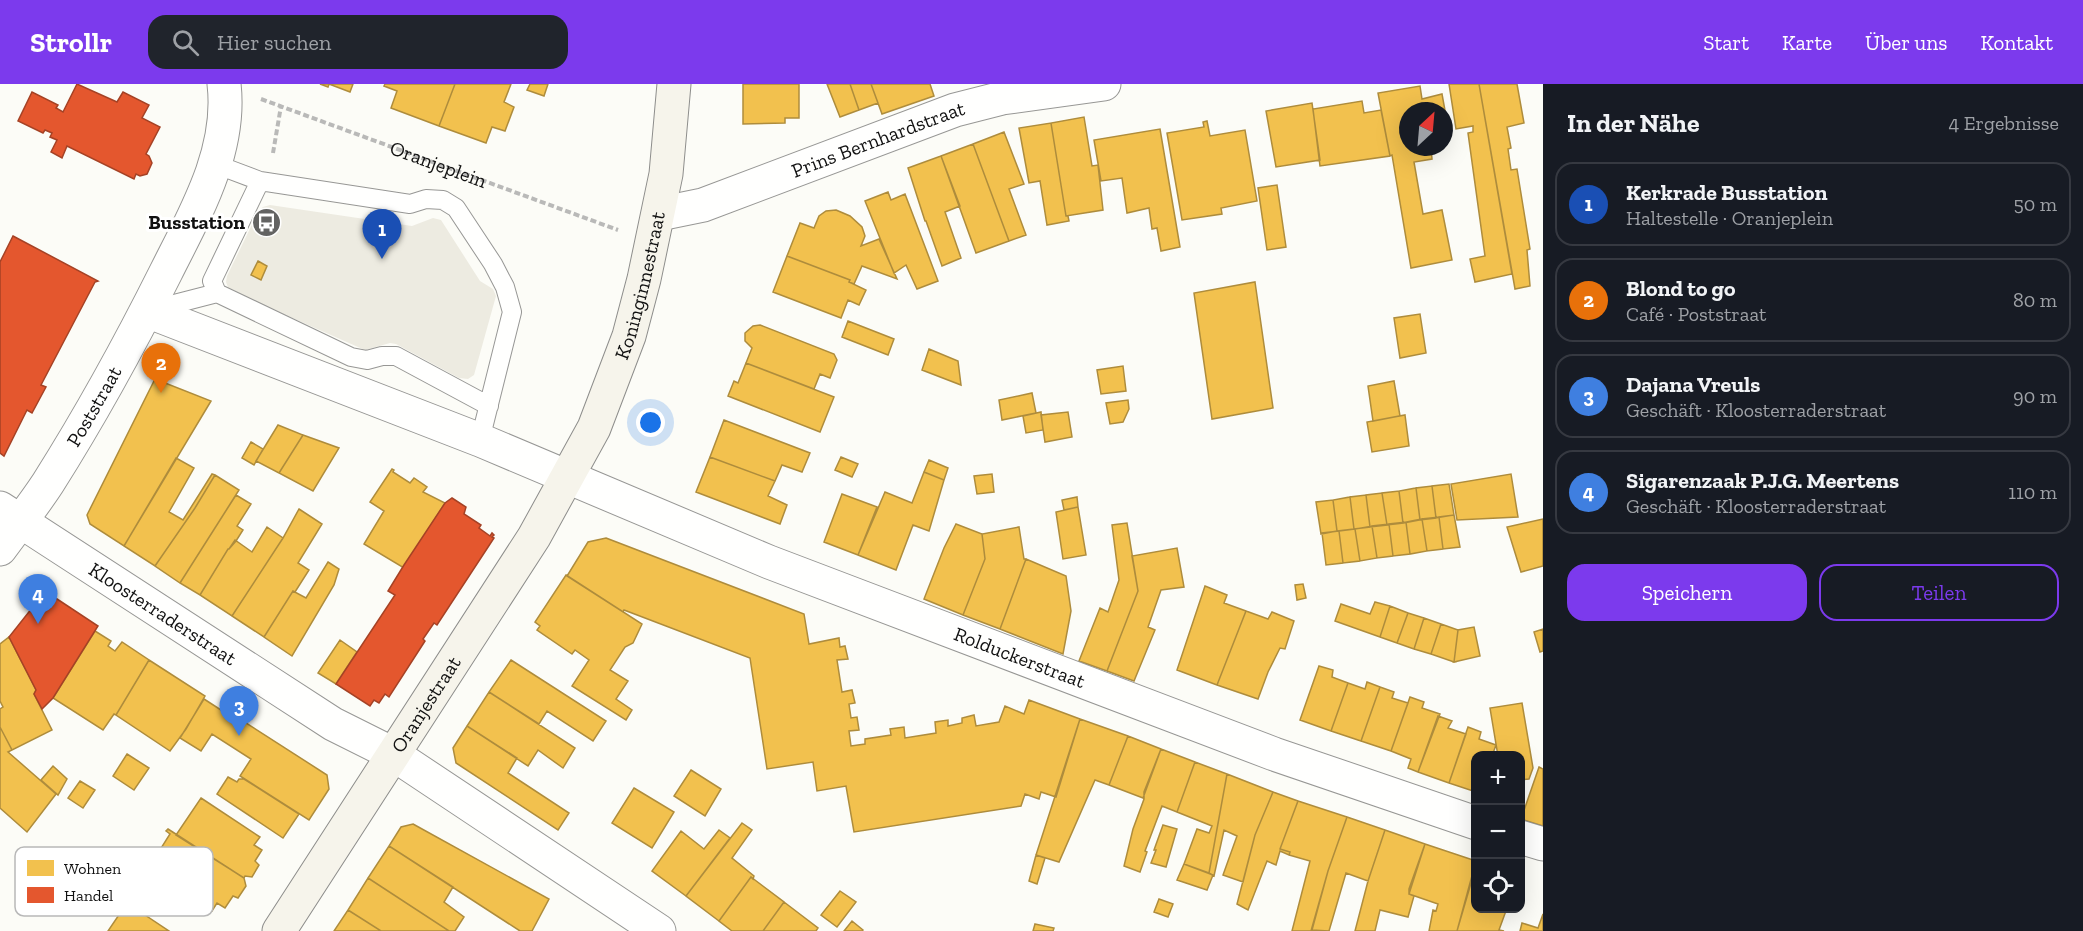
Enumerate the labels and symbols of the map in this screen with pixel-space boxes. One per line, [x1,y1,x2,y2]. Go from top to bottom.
street label: Prins Bernhardstraat [788,96,968,183]
north arrow [1399,102,1453,156]
street label: Oranjeplein [387,135,491,193]
bus stop icon: Busstation [250,206,282,238]
street label: Koninginnestraat [609,209,670,363]
place label: Busstation [148,210,245,234]
pin: 1 [362,210,401,259]
pin: 2 [142,344,180,393]
street label: Poststraat [61,361,127,451]
your location [636,408,665,437]
street label: Kloosterraderstraat [85,557,241,670]
pin: 4 [18,574,57,624]
street label: Rolduckerstraat [951,621,1089,693]
street label: Oranjestraat [386,651,466,757]
pin: 3 [220,686,258,736]
legend [15,847,213,916]
text: Wohnen [64,859,122,878]
text: Handel [64,886,113,905]

